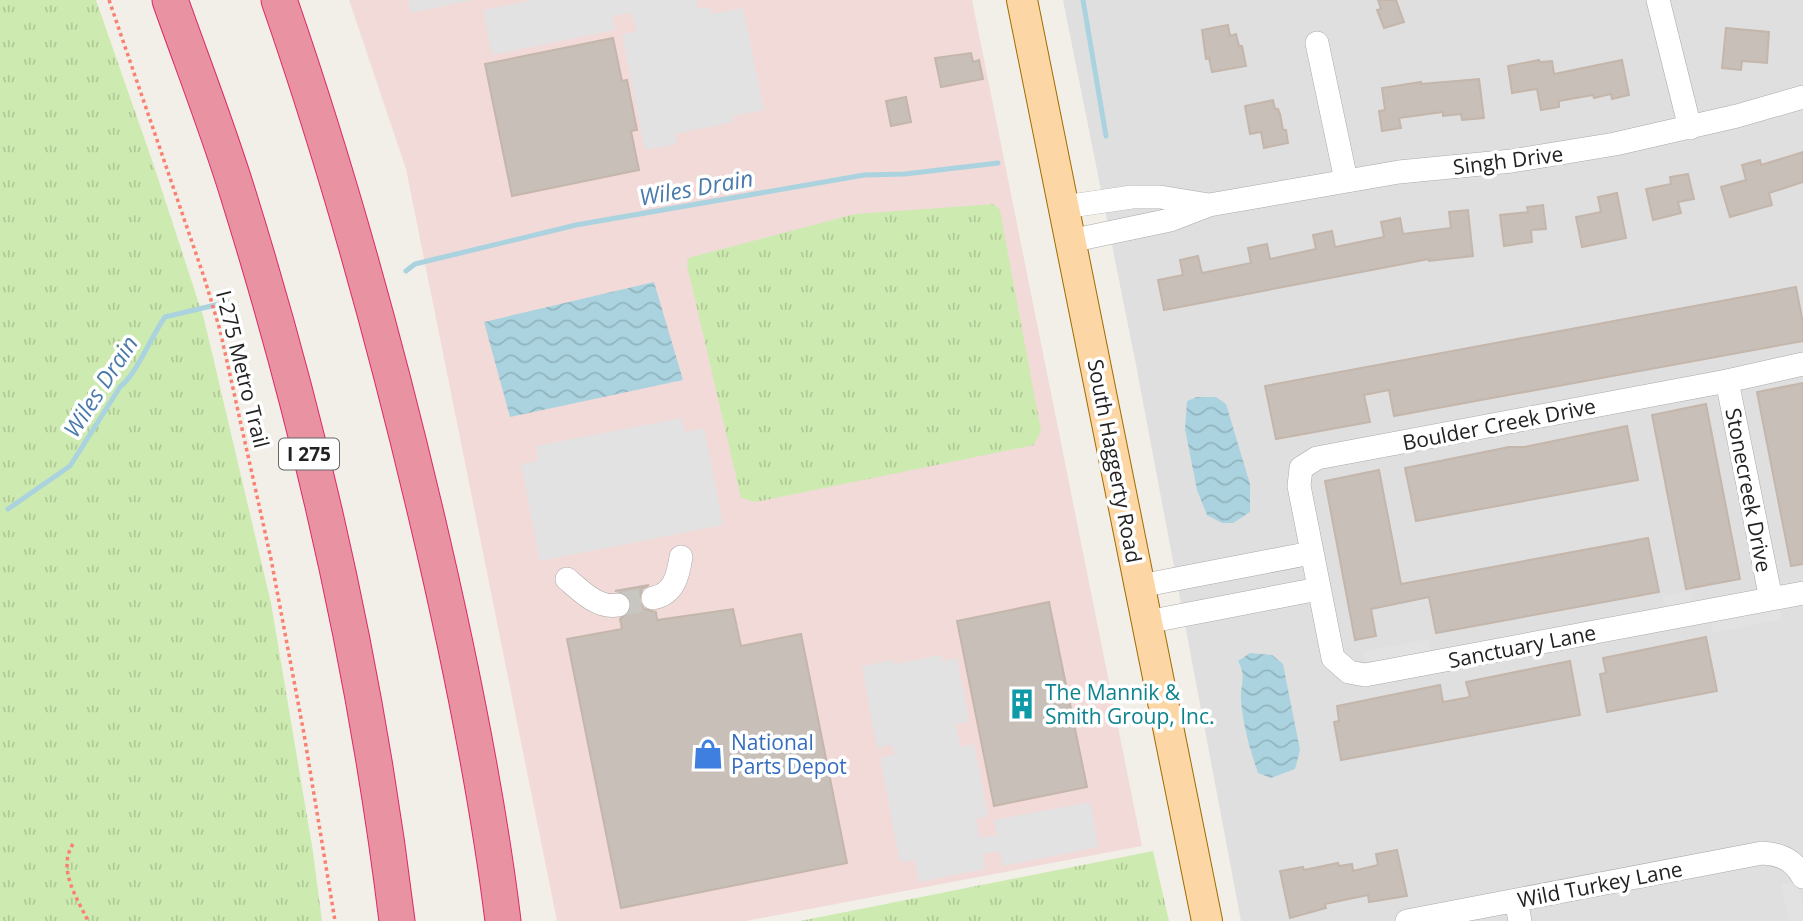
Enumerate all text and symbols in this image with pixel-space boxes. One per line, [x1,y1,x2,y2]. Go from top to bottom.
street label: Singh Drive [1451,139,1565,181]
water label: Wiles Drain [637,161,755,213]
street label: I-275 Metro Trail [210,287,276,451]
water label: Wiles Drain [55,329,145,443]
street label: South Haggerty Road [1082,357,1148,565]
street label: Boulder Creek Drive [1400,392,1598,456]
street label: Stonecreek Drive [1719,406,1779,574]
road number: I 275 [279,438,339,470]
street label: Sanctuary Lane [1446,618,1598,674]
place label: The Mannik & Smith Group, Inc. [1045,678,1215,730]
building icon: The Mannik & Smith Group, Inc. [1005,687,1039,721]
place label: National Parts Depot [731,728,847,780]
shop icon: National Parts Depot [691,737,725,771]
street label: Wild Turkey Lane [1515,854,1685,914]

